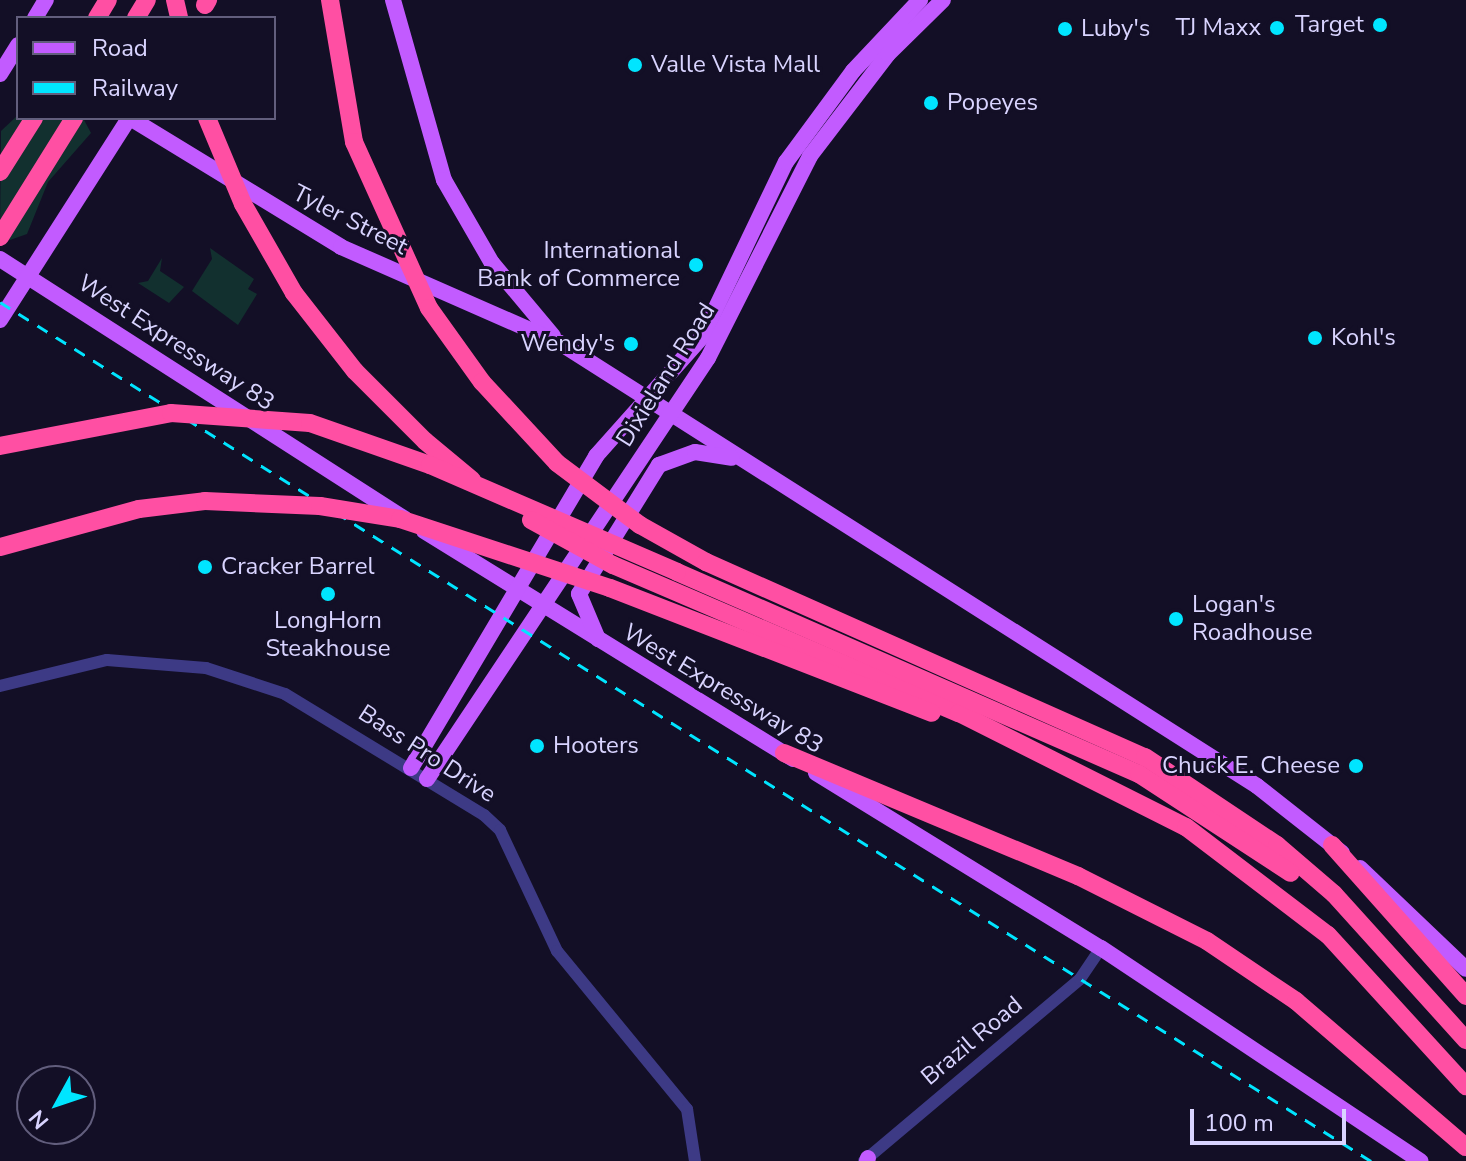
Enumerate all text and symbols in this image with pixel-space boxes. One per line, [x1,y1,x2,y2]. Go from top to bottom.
place label: Target [1295,11,1364,39]
place label: TJ Maxx [1176,14,1261,42]
place label: Luby's [1081,15,1150,43]
legend [16,16,276,120]
marker: Target [1371,16,1389,34]
marker: TJ Maxx [1268,19,1286,37]
marker: Luby's [1056,20,1074,38]
text: Road [92,32,148,64]
place label: Valle Vista Mall [651,51,820,79]
marker: Valle Vista Mall [626,56,644,74]
text: Railway [92,72,178,104]
place label: Popeyes [947,89,1038,117]
marker: Popeyes [922,94,940,112]
street label: Tyler Street [288,179,412,261]
place label: International Bank of Commerce [477,237,680,293]
marker: International Bank of Commerce [687,256,705,274]
street label: West Expressway 83 [72,269,280,417]
street label: Dixieland Road [610,298,722,452]
place label: Kohl's [1331,324,1396,352]
marker: Kohl's [1306,329,1324,347]
place label: Wendy's [520,330,615,358]
marker: Wendy's [622,335,640,353]
place label: Cracker Barrel [221,553,375,581]
marker: Cracker Barrel [196,558,214,576]
marker: LongHorn Steakhouse [319,585,337,603]
place label: Logan's Roadhouse [1192,591,1313,647]
place label: LongHorn Steakhouse [265,607,391,663]
marker: Logan's Roadhouse [1167,610,1185,628]
street label: West Expressway 83 [618,618,828,760]
street label: Bass Pro Drive [353,699,501,809]
place label: Hooters [553,732,639,760]
marker: Hooters [528,737,546,755]
place label: Chuck E. Cheese [1162,752,1340,780]
marker: Chuck E. Cheese [1347,757,1365,775]
street label: Brazil Road [916,990,1028,1092]
north arrow [16,1065,96,1145]
scale bar [1194,1093,1350,1143]
text: N [22,1103,56,1135]
text: 100 m [1204,1107,1274,1139]

